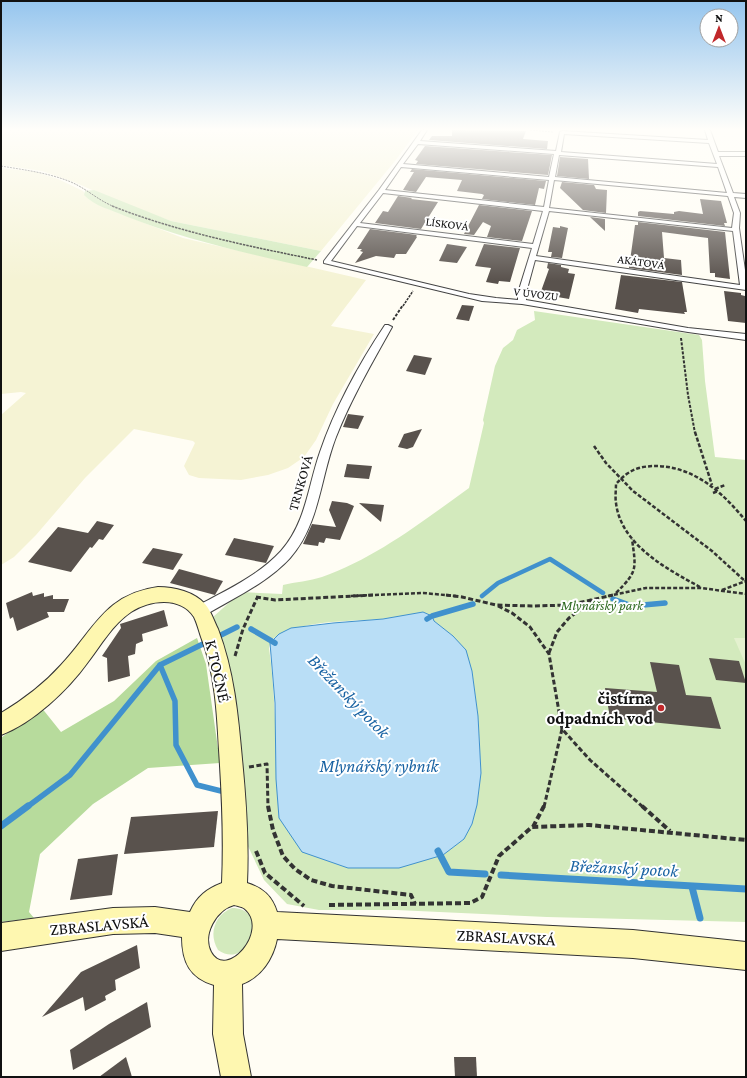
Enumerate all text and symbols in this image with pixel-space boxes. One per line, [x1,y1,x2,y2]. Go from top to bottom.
north arrow [699,8,739,48]
text: N [715,12,723,24]
street label: LÍSKOVÁ [425,214,469,234]
street label: AKÁTOVÁ [617,252,666,272]
street label: V ÚVOZU [513,284,560,304]
street label: TRNKOVÁ [284,453,316,513]
park label: Mlynářský park [560,597,644,613]
street label: K TOČNÉ [201,638,234,704]
water label: Břežanský potok [304,650,395,743]
place label: čistírna odpadních vod [547,689,654,728]
marker: čistírna odpadních vod [656,703,666,713]
water label: Mlynářský rybník [319,756,440,776]
water label: Břežanský potok [569,855,680,881]
street label: ZBRASLAVSKÁ [49,912,150,939]
street label: ZBRASLAVSKÁ [456,925,556,950]

